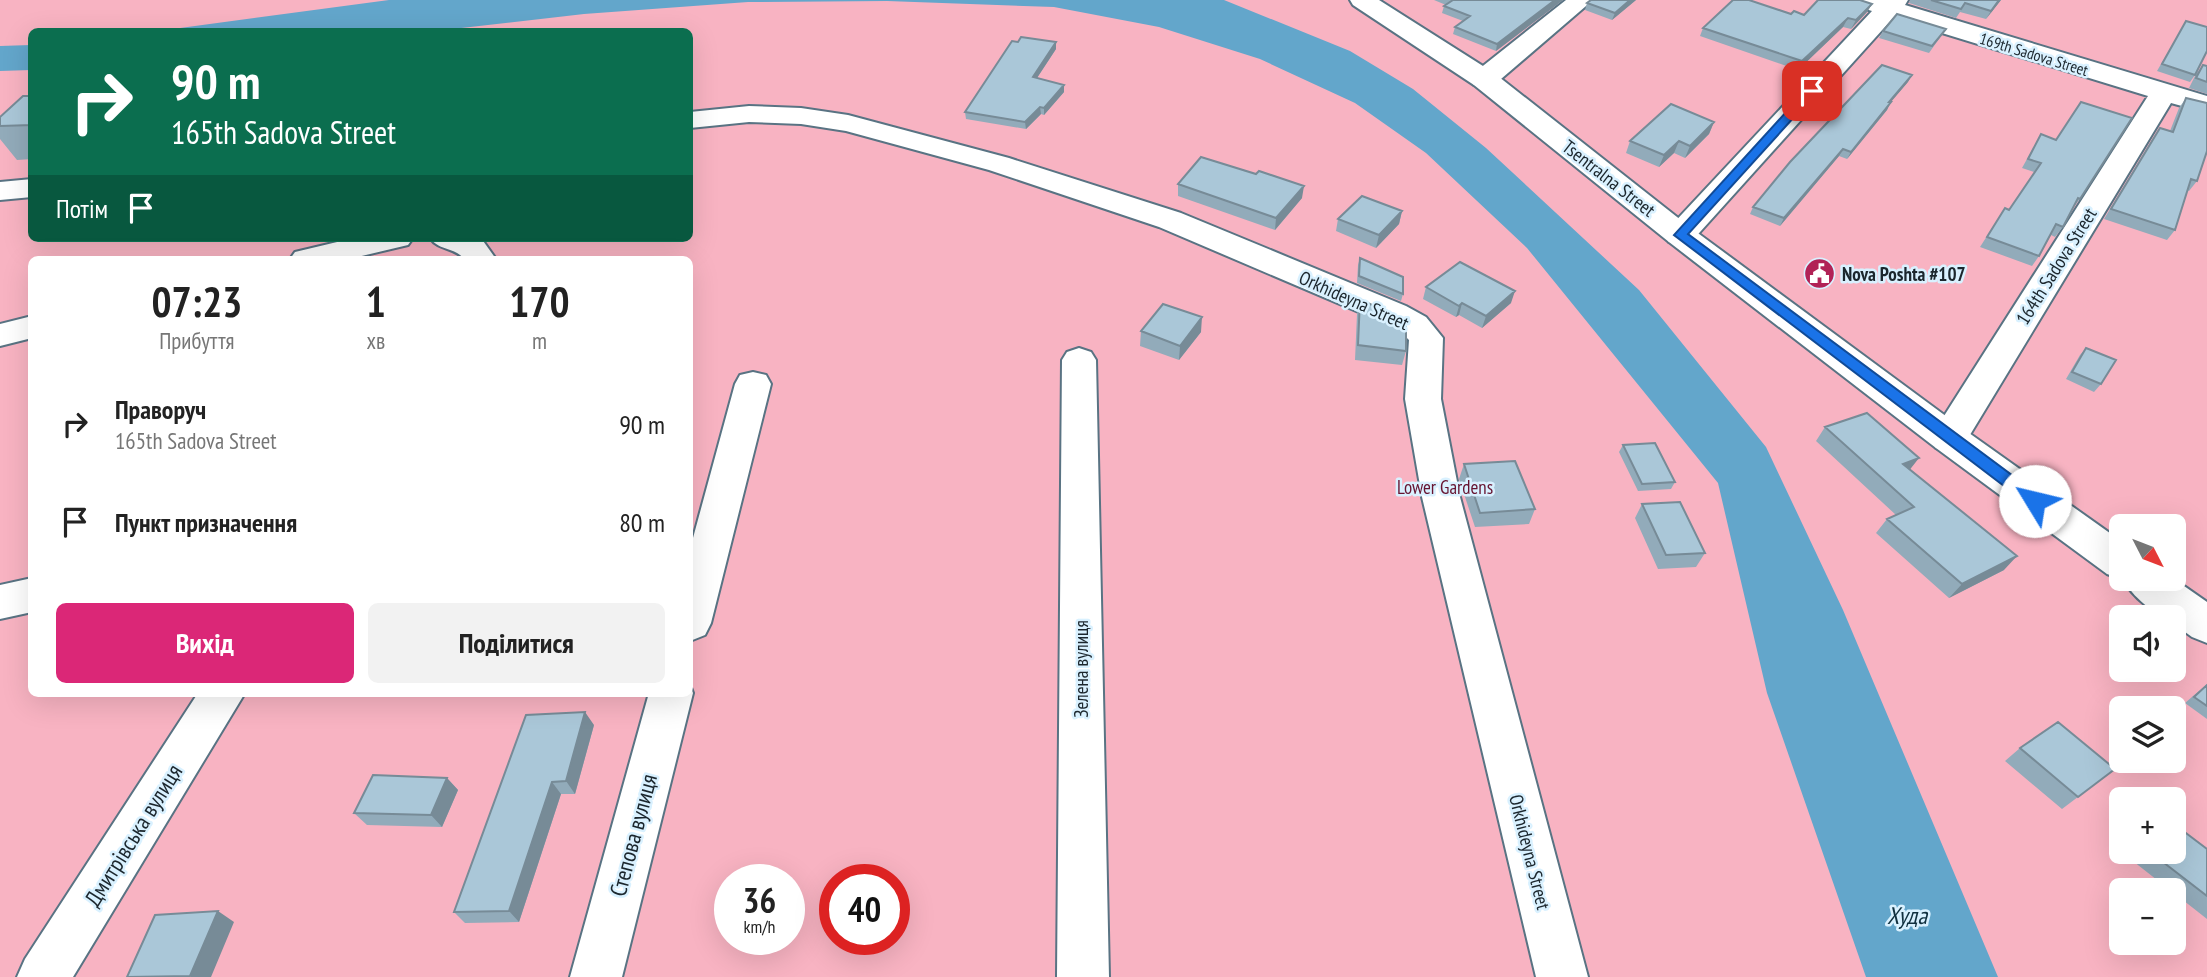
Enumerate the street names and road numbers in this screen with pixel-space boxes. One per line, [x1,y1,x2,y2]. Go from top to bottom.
street label: 169th Sadova Street [1977,28,2091,80]
street label: Tsentralna Street [1558,134,1661,222]
street label: 164th Sadova Street [2010,202,2102,329]
street label: Orkhideyna Street [1295,265,1413,335]
street label: Зелена вулиця [1069,620,1093,718]
street label: Дмитрівська вулиця [78,759,188,911]
street label: Степова вулиця [603,771,663,899]
street label: Orkhideyna Street [1504,792,1556,913]

